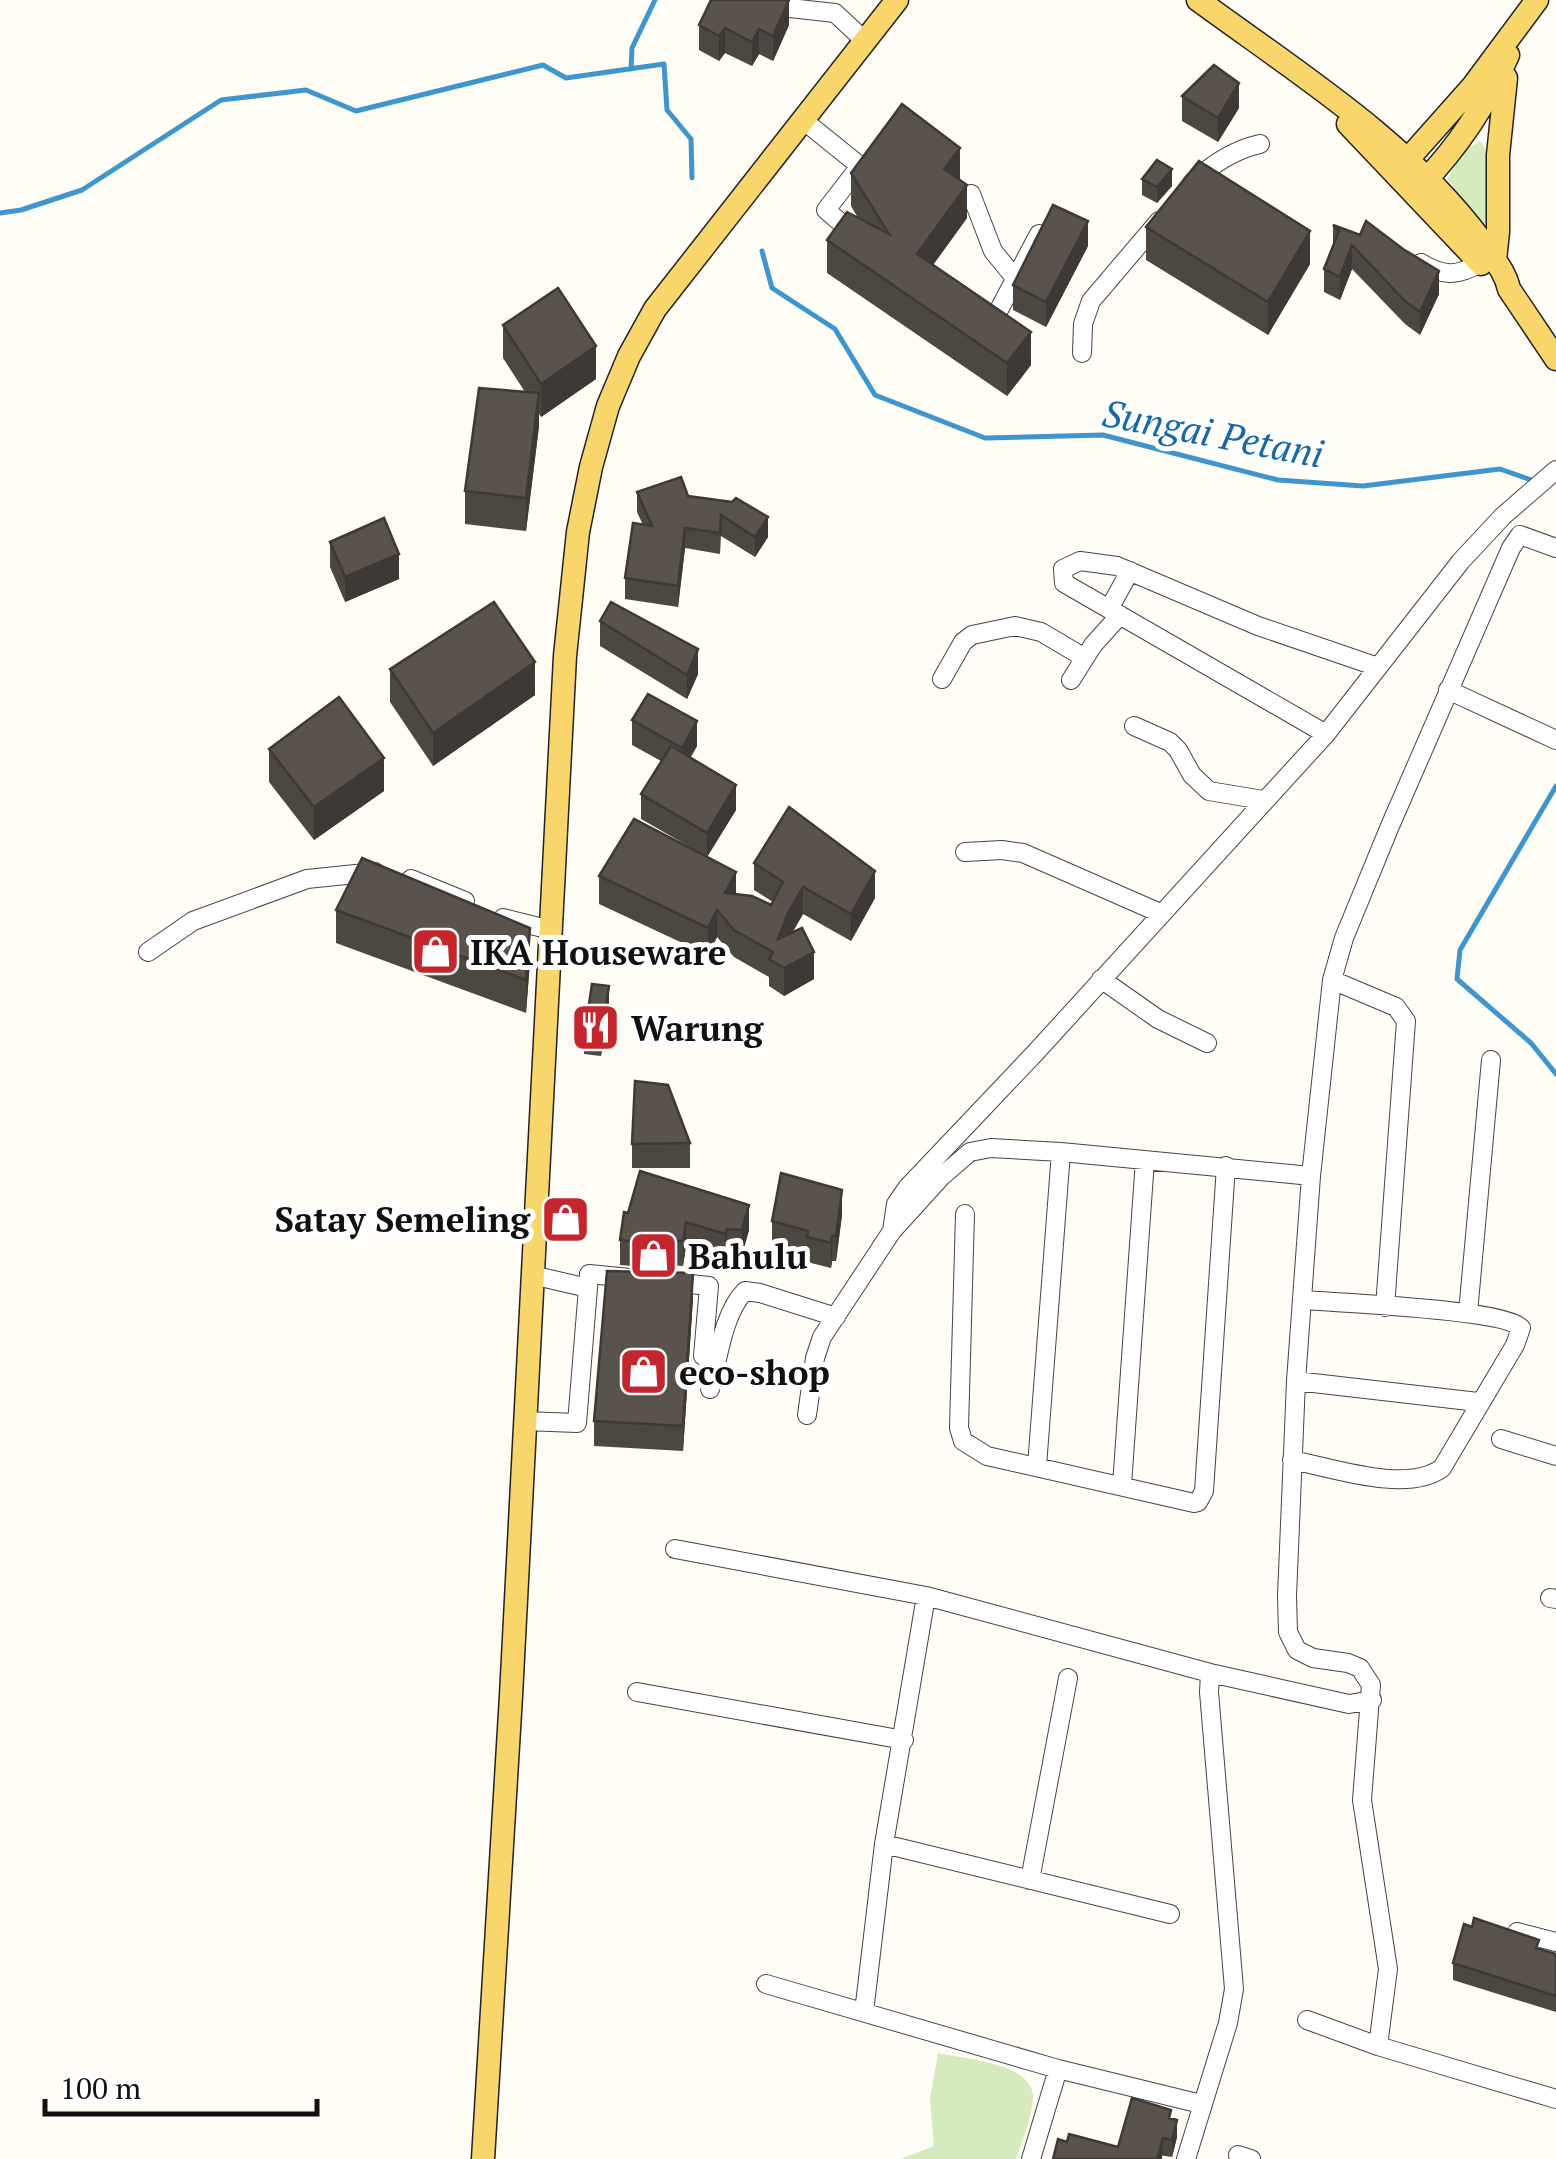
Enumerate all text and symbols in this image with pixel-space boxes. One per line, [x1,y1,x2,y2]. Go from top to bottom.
water label: Sungai Petani [1098,387,1328,479]
shop icon: IKA Houseware [409,926,461,978]
place label: IKA Houseware [470,929,727,975]
restaurant icon: Warung [570,1002,622,1054]
place label: Warung [631,1005,765,1051]
shop icon: Satay Semeling [539,1193,591,1245]
place label: Satay Semeling [275,1196,531,1242]
shop icon: Bahulu [627,1230,679,1282]
place label: Bahulu [688,1233,808,1279]
shop icon: eco-shop [618,1346,670,1398]
place label: eco-shop [679,1349,830,1395]
scale bar [45,2054,318,2116]
text: 100 m [60,2068,141,2108]

